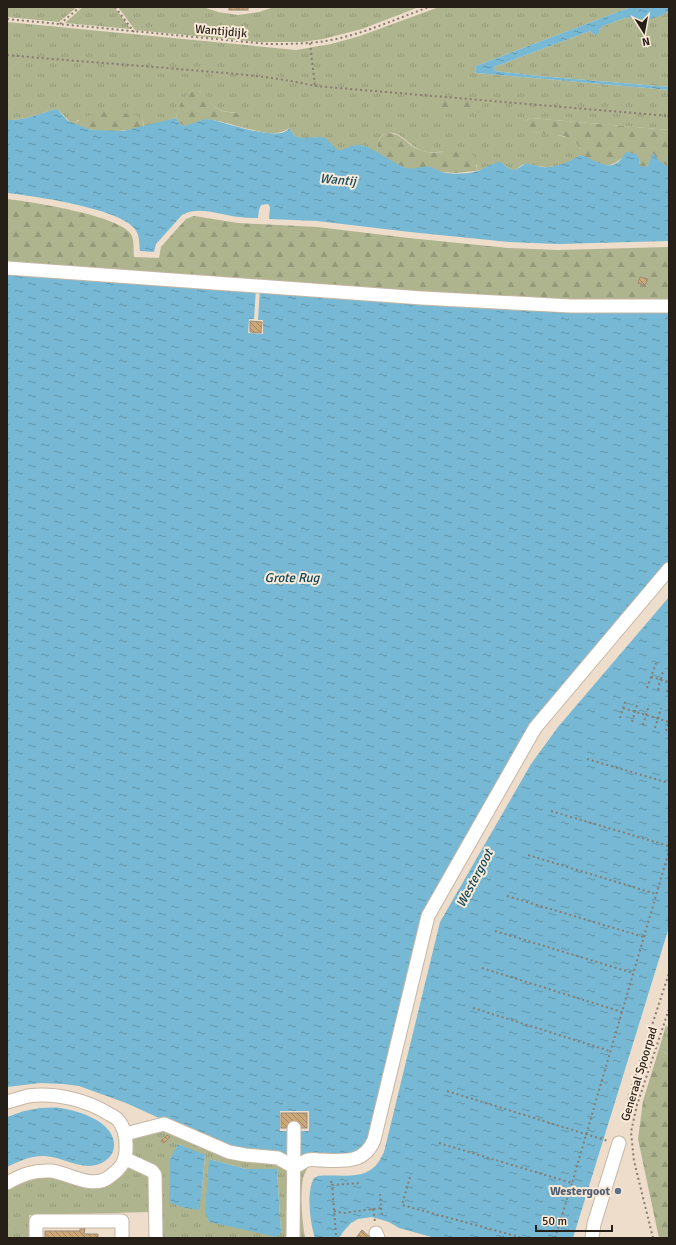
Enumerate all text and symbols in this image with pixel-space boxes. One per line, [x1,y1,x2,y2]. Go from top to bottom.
north arrow [624,12,664,52]
street label: Wantijdijk [194,22,248,41]
text: N [641,34,651,48]
water label: Wantij [319,170,358,190]
water label: Grote Rug [265,570,321,586]
water label: Westergoot [453,846,497,910]
street label: Generaal Spoorpad [618,1025,661,1123]
place label: Westergoot [550,1184,611,1199]
marker: Westergoot [613,1186,623,1196]
scale bar [536,1207,612,1233]
text: 50 m [542,1214,567,1229]

